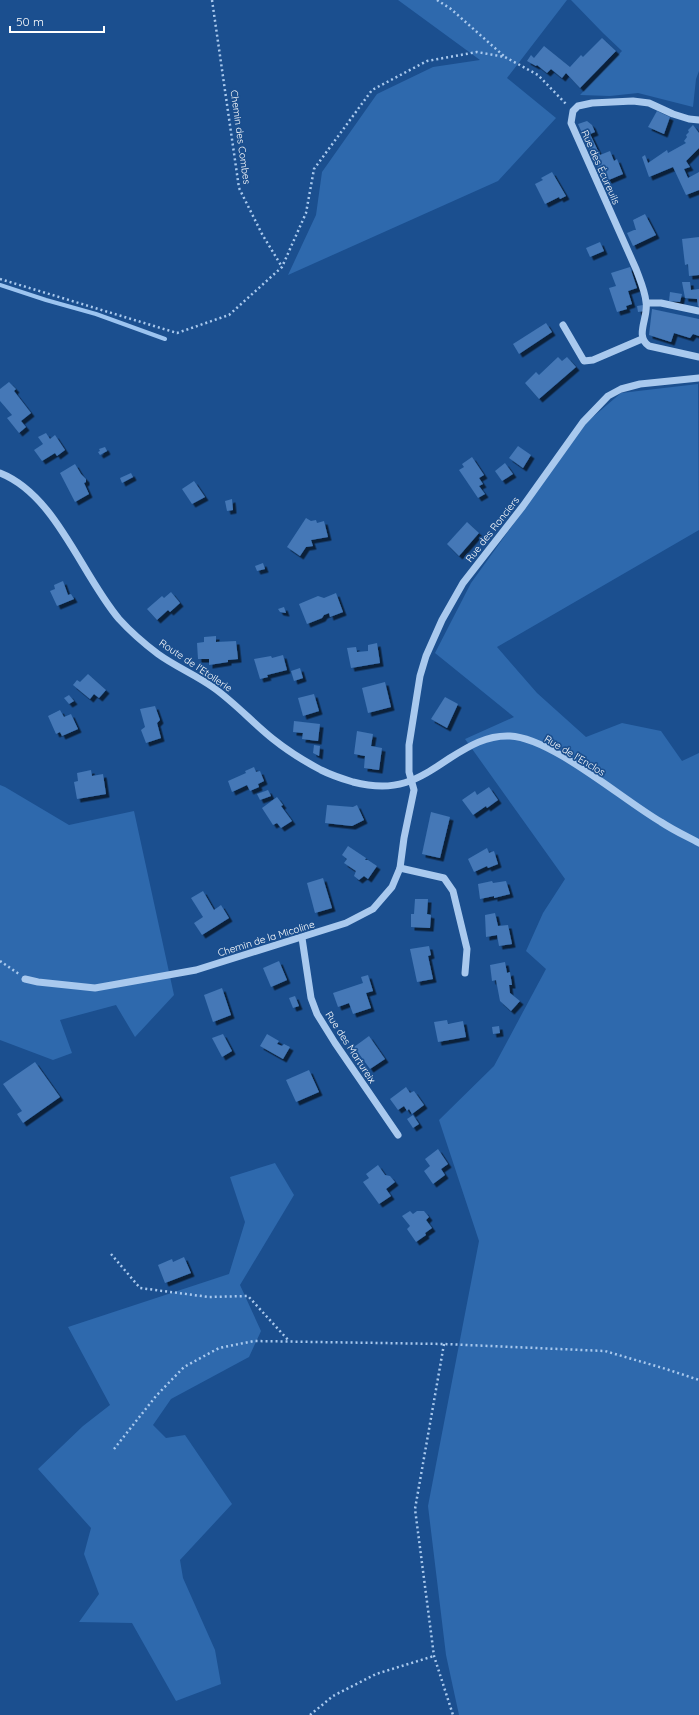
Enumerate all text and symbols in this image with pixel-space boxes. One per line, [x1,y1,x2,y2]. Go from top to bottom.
scale bar [10,8,104,34]
text: 50 m [16,14,44,29]
street label: Chemin des Combes [227,89,254,185]
street label: Rue des Écureuils [578,128,623,207]
street label: Rue des Ronciers [463,494,522,565]
street label: Route de l'Etoilerie [157,636,235,695]
street label: Rue de l'Enclos [542,732,608,779]
street label: Chemin de la Micoline [216,917,317,959]
street label: Rue des Martureix [322,1009,379,1086]

